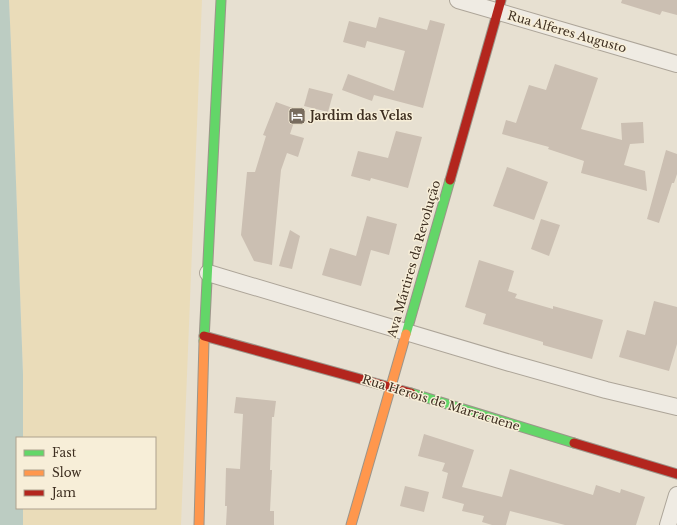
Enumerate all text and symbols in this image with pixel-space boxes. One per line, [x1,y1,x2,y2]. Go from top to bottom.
street label: Rua Alferes Augusto [506,7,628,56]
hotel icon: Jardim das Velas [287,106,307,126]
place label: Jardim das Velas [307,108,413,123]
street label: Ava Mártires da Revolução [384,178,443,340]
street label: Rua Herois de Marracuene [360,371,522,434]
legend [16,437,156,509]
text: Fast [52,445,77,460]
text: Slow [52,465,82,480]
text: Jam [50,485,76,500]

